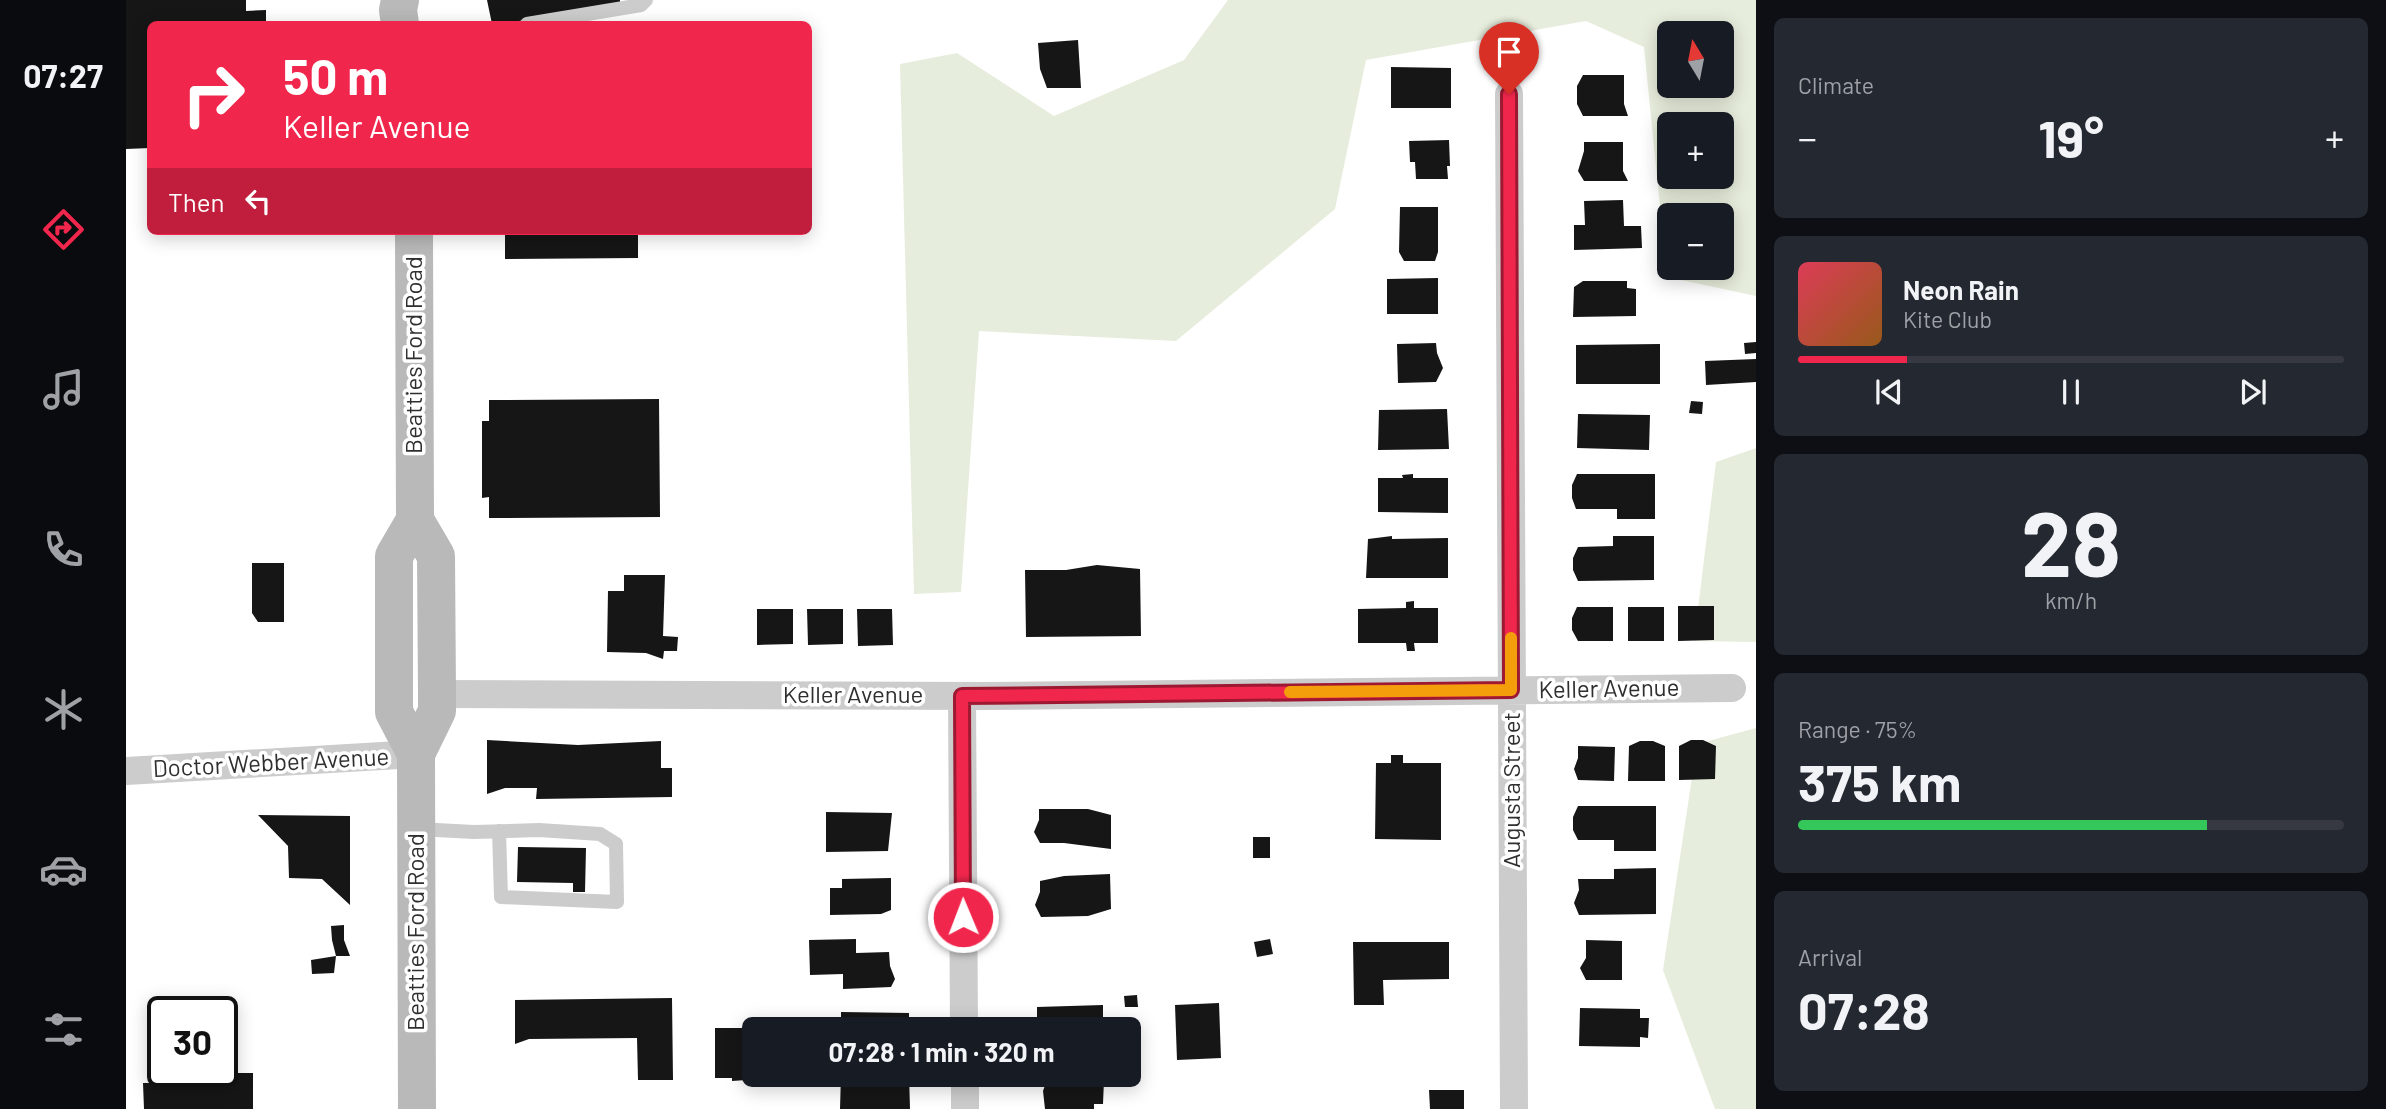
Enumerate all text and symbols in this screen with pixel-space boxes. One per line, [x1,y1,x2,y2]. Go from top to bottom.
north arrow [1657,21,1734,98]
map controls [1657,21,1734,280]
pin [1479,22,1539,94]
icon: arrive [1490,33,1528,71]
text: 50 m [283,46,388,105]
icon: right [168,49,259,140]
text: 07:27 [23,56,103,94]
text: Climate [1798,71,1874,99]
text: Keller Avenue [283,106,471,144]
text: 19° [2038,106,2104,168]
button: + [1657,112,1734,189]
text: − [1798,114,1817,160]
text: + [2325,114,2344,160]
icon: left [239,182,277,220]
text: Then [168,186,225,217]
button: − [1657,203,1734,280]
icon: directions [39,205,88,254]
street label: Beatties Ford Road [398,256,427,454]
text: Neon Rain [1903,274,2019,305]
text: Kite Club [1903,305,1992,333]
icon: music [39,365,88,414]
icon: previous [1870,373,1908,411]
icon: pause [2052,373,2090,411]
icon: next [2234,373,2272,411]
text: 28 [2021,486,2121,595]
icon: phone [39,525,88,574]
text: km/h [2045,586,2097,614]
street label: Keller Avenue [1538,672,1680,703]
street label: Keller Avenue [783,679,923,708]
icon: climate [39,685,88,734]
street label: Augusta Street [1496,712,1525,868]
text: Range · 75% [1798,715,1917,743]
street label: Doctor Webber Avenue [152,741,390,782]
text: 375 km [1798,750,1961,812]
street label: Beatties Ford Road [400,833,429,1031]
icon: car [39,845,88,894]
position arrow [926,880,1000,954]
text: Arrival [1798,943,1862,971]
text: 07:28 [1798,978,1930,1040]
speed limit sign: 30 [147,996,238,1087]
icon: filters [39,1005,88,1054]
text: 07:28 · 1 min · 320 m [828,1036,1055,1067]

